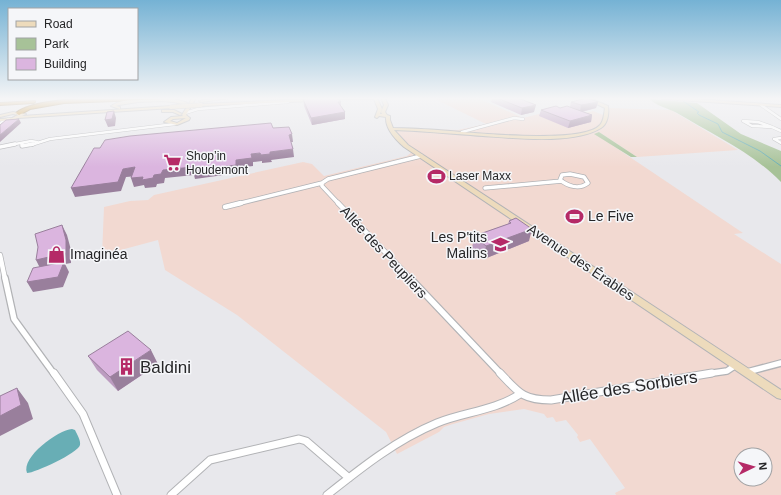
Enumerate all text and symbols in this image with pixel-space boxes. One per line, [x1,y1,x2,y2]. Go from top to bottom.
legend [8,8,138,80]
text: Road [44,17,73,31]
text: Park [44,37,70,51]
text: Building [44,57,87,71]
place label: Shop’in Houdemont [186,149,249,177]
supermarket icon: Shop’in Houdemont [163,153,183,173]
sports icon: Laser Maxx [426,166,446,186]
place label: Laser Maxx [449,169,511,183]
street label: Allée des Peupliers [337,203,431,301]
sports icon: Le Five [565,206,585,226]
place label: Le Five [588,208,634,224]
street label: Avenue des Érables [525,220,637,304]
place label: Les P'tits Malins [431,229,487,261]
school or university icon: Les P'tits Malins [490,235,510,255]
shop icon: Imaginéa [47,244,67,264]
place label: Imaginéa [70,246,128,262]
building icon: Baldini [117,357,137,377]
place label: Baldini [140,358,191,377]
street label: Allée des Sorbiers [559,367,699,408]
north arrow [733,447,773,487]
text: N [757,462,769,471]

